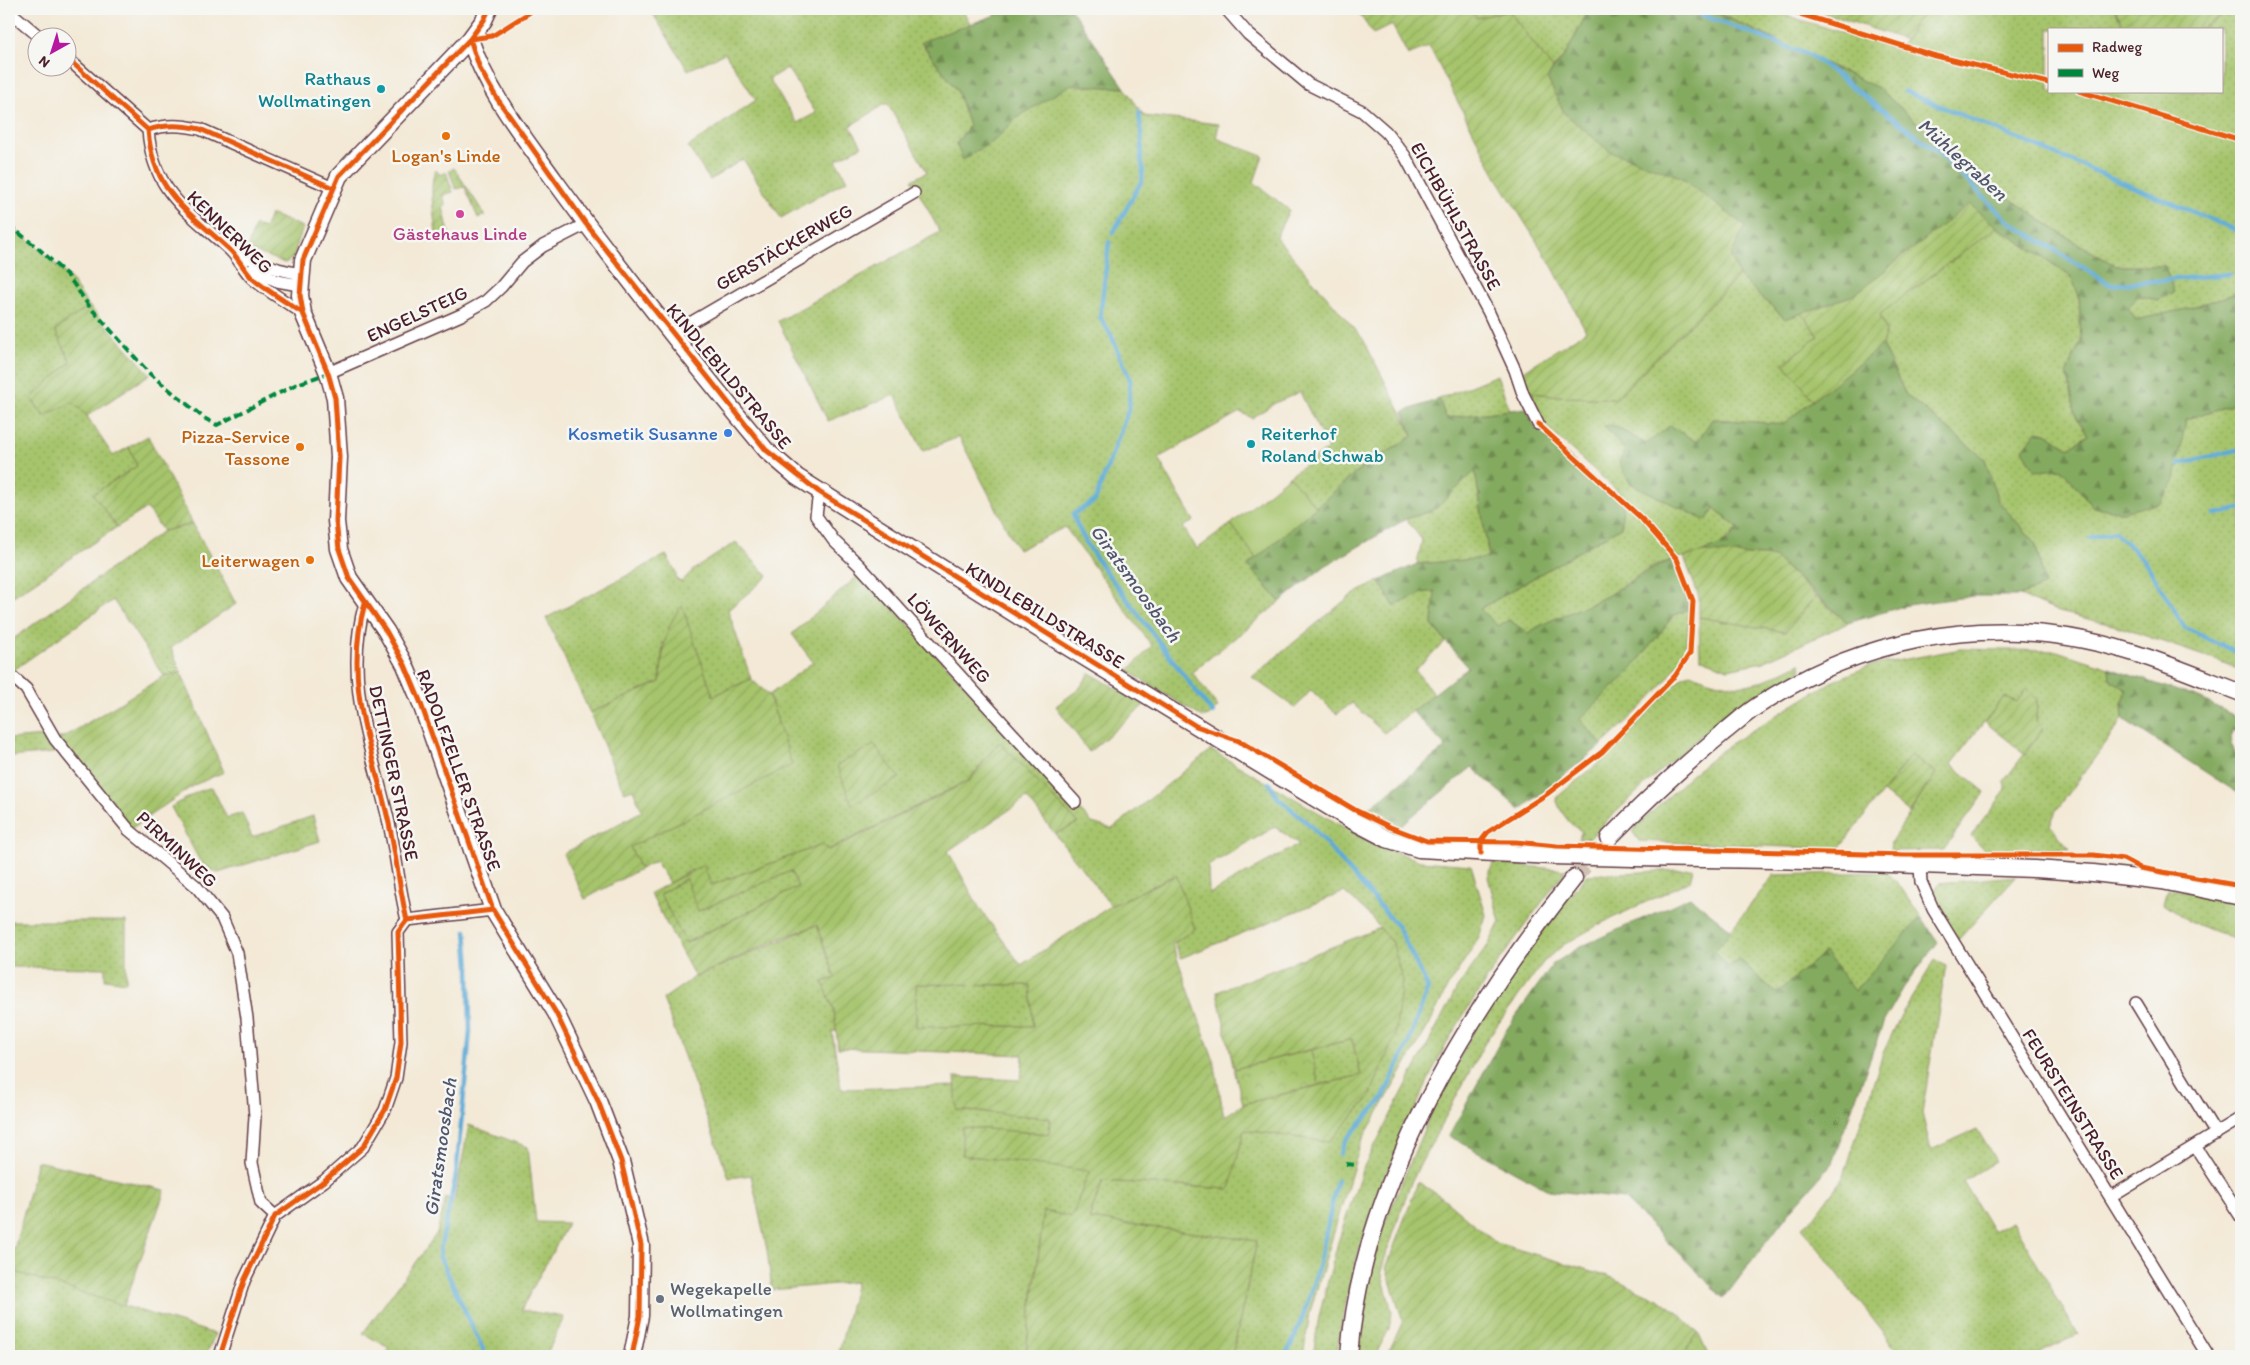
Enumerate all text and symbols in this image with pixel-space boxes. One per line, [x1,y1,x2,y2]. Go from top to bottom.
north arrow [28,28,78,78]
legend [2048,28,2222,92]
text: Radweg [2092,38,2142,56]
text: N [35,52,53,71]
text: Weg [2092,64,2119,82]
place label: Rathaus Wollmatingen [258,67,371,112]
marker: Rathaus Wollmatingen [375,83,387,95]
water label: Mühlegraben [1913,113,2013,206]
marker: Logan's Linde [440,130,452,142]
street label: EICHBÜHLSTRASSE [1406,138,1506,294]
place label: Logan's Linde [391,144,501,167]
street label: KENNERWEG [182,185,278,279]
street label: GERSTÄCKERWEG [711,198,857,296]
marker: Gästehaus Linde [454,208,466,220]
place label: Gästehaus Linde [393,222,527,245]
street label: ENGELSTEIG [363,281,471,347]
street label: KINDLEBILDSTRASSE [661,298,797,454]
place label: Kosmetik Susanne [568,422,718,445]
place label: Reiterhof Roland Schwab [1261,422,1384,467]
place label: Pizza-Service Tassone [181,425,290,470]
marker: Kosmetik Susanne [722,427,734,439]
marker: Reiterhof Roland Schwab [1245,438,1257,450]
marker: Pizza-Service Tassone [294,441,306,453]
water label: Giratsmoosbach [1085,520,1187,647]
place label: Leiterwagen [201,549,300,572]
marker: Leiterwagen [304,554,316,566]
street label: KINDLEBILDSTRASSE [961,557,1129,673]
street label: LÖWERNWEG [902,588,996,688]
street label: RADOLFZELLER STRASSE [412,666,506,874]
street label: DETTINGER STRASSE [364,683,424,863]
street label: PIRMINWEG [132,806,222,892]
street label: FEURSTEINSTRASSE [2017,1024,2129,1184]
water label: Giratsmoosbach [418,1076,462,1218]
place label: Wegekapelle Wollmatingen [670,1277,783,1322]
marker: Wegekapelle Wollmatingen [654,1293,666,1305]

